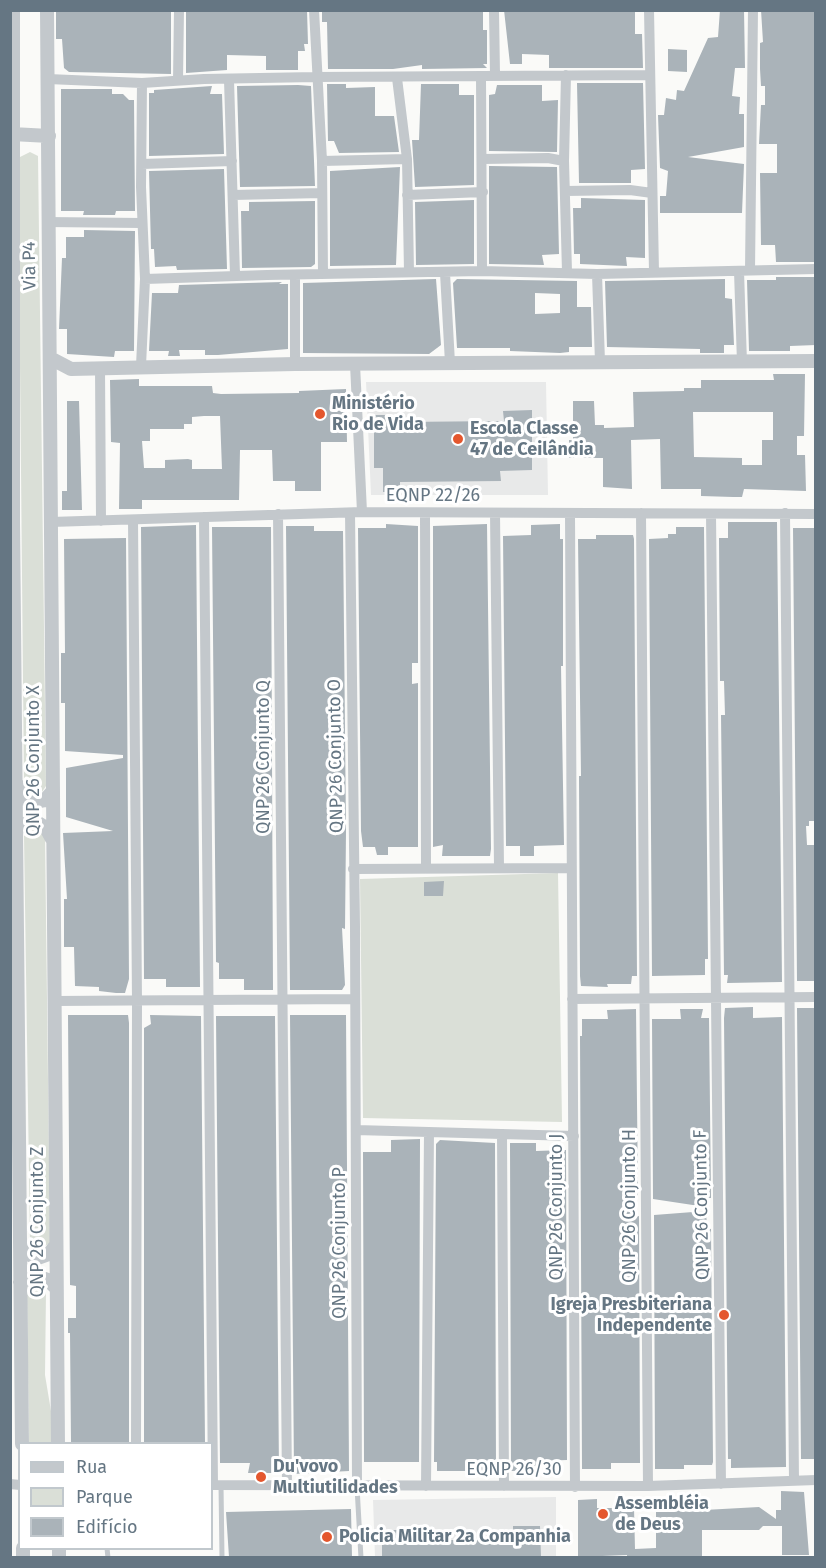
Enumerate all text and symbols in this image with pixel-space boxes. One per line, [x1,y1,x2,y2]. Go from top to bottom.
street label: Via P4 [19,241,41,291]
place label: Ministério Rio de Vida [332,393,424,436]
marker: Ministério Rio de Vida [313,407,327,421]
place label: Escola Classe 47 de Ceilândia [470,418,594,460]
marker: Escola Classe 47 de Ceilândia [451,432,465,446]
street label: EQNP 22/26 [386,485,480,507]
street label: QNP 26 Conjunto O [324,679,348,833]
street label: QNP 26 Conjunto Q [253,680,275,834]
street label: QNP 26 Conjunto X [23,685,45,837]
street label: QNP 26 Conjunto H [619,1129,641,1283]
street label: QNP 26 Conjunto F [690,1130,714,1280]
street label: QNP 26 Conjunto J [546,1133,568,1281]
street label: QNP 26 Conjunto Z [27,1147,49,1297]
street label: QNP 26 Conjunto P [329,1167,351,1319]
place label: Igreja Presbiteriana Independente [550,1294,712,1336]
marker: Igreja Presbiteriana Independente [717,1308,731,1322]
legend [18,1442,213,1550]
text: Rua [76,1456,107,1478]
place label: Du'vovo Multiutilidades [273,1456,398,1498]
street label: EQNP 26/30 [466,1459,562,1481]
marker: Du'vovo Multiutilidades [254,1470,268,1484]
text: Parque [76,1486,133,1508]
place label: Assembléia de Deus [615,1493,709,1536]
marker: Assembléia de Deus [596,1507,610,1521]
text: Edifício [76,1516,138,1538]
place label: Policia Militar 2a Companhia [339,1526,571,1548]
marker: Policia Militar 2a Companhia [320,1530,334,1544]

